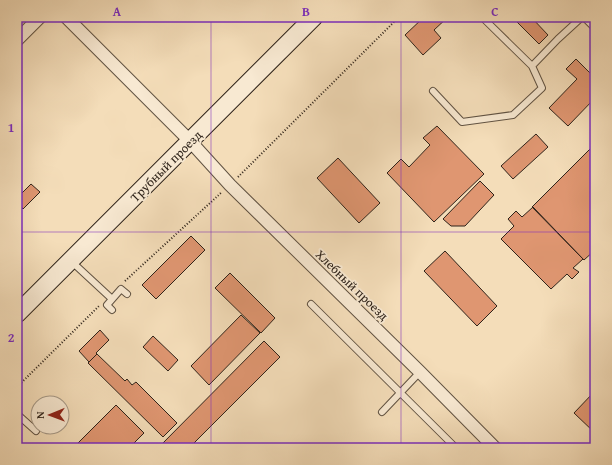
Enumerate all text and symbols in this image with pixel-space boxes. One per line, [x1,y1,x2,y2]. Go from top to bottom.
text: A [113,2,122,21]
text: B [302,2,310,21]
text: C [491,2,499,21]
text: 1 [8,118,14,137]
street label: Трубный проезд [126,126,206,206]
street label: Хлебный проезд [311,245,393,325]
text: 2 [8,328,15,347]
north arrow [30,395,70,435]
text: N [32,411,48,419]

